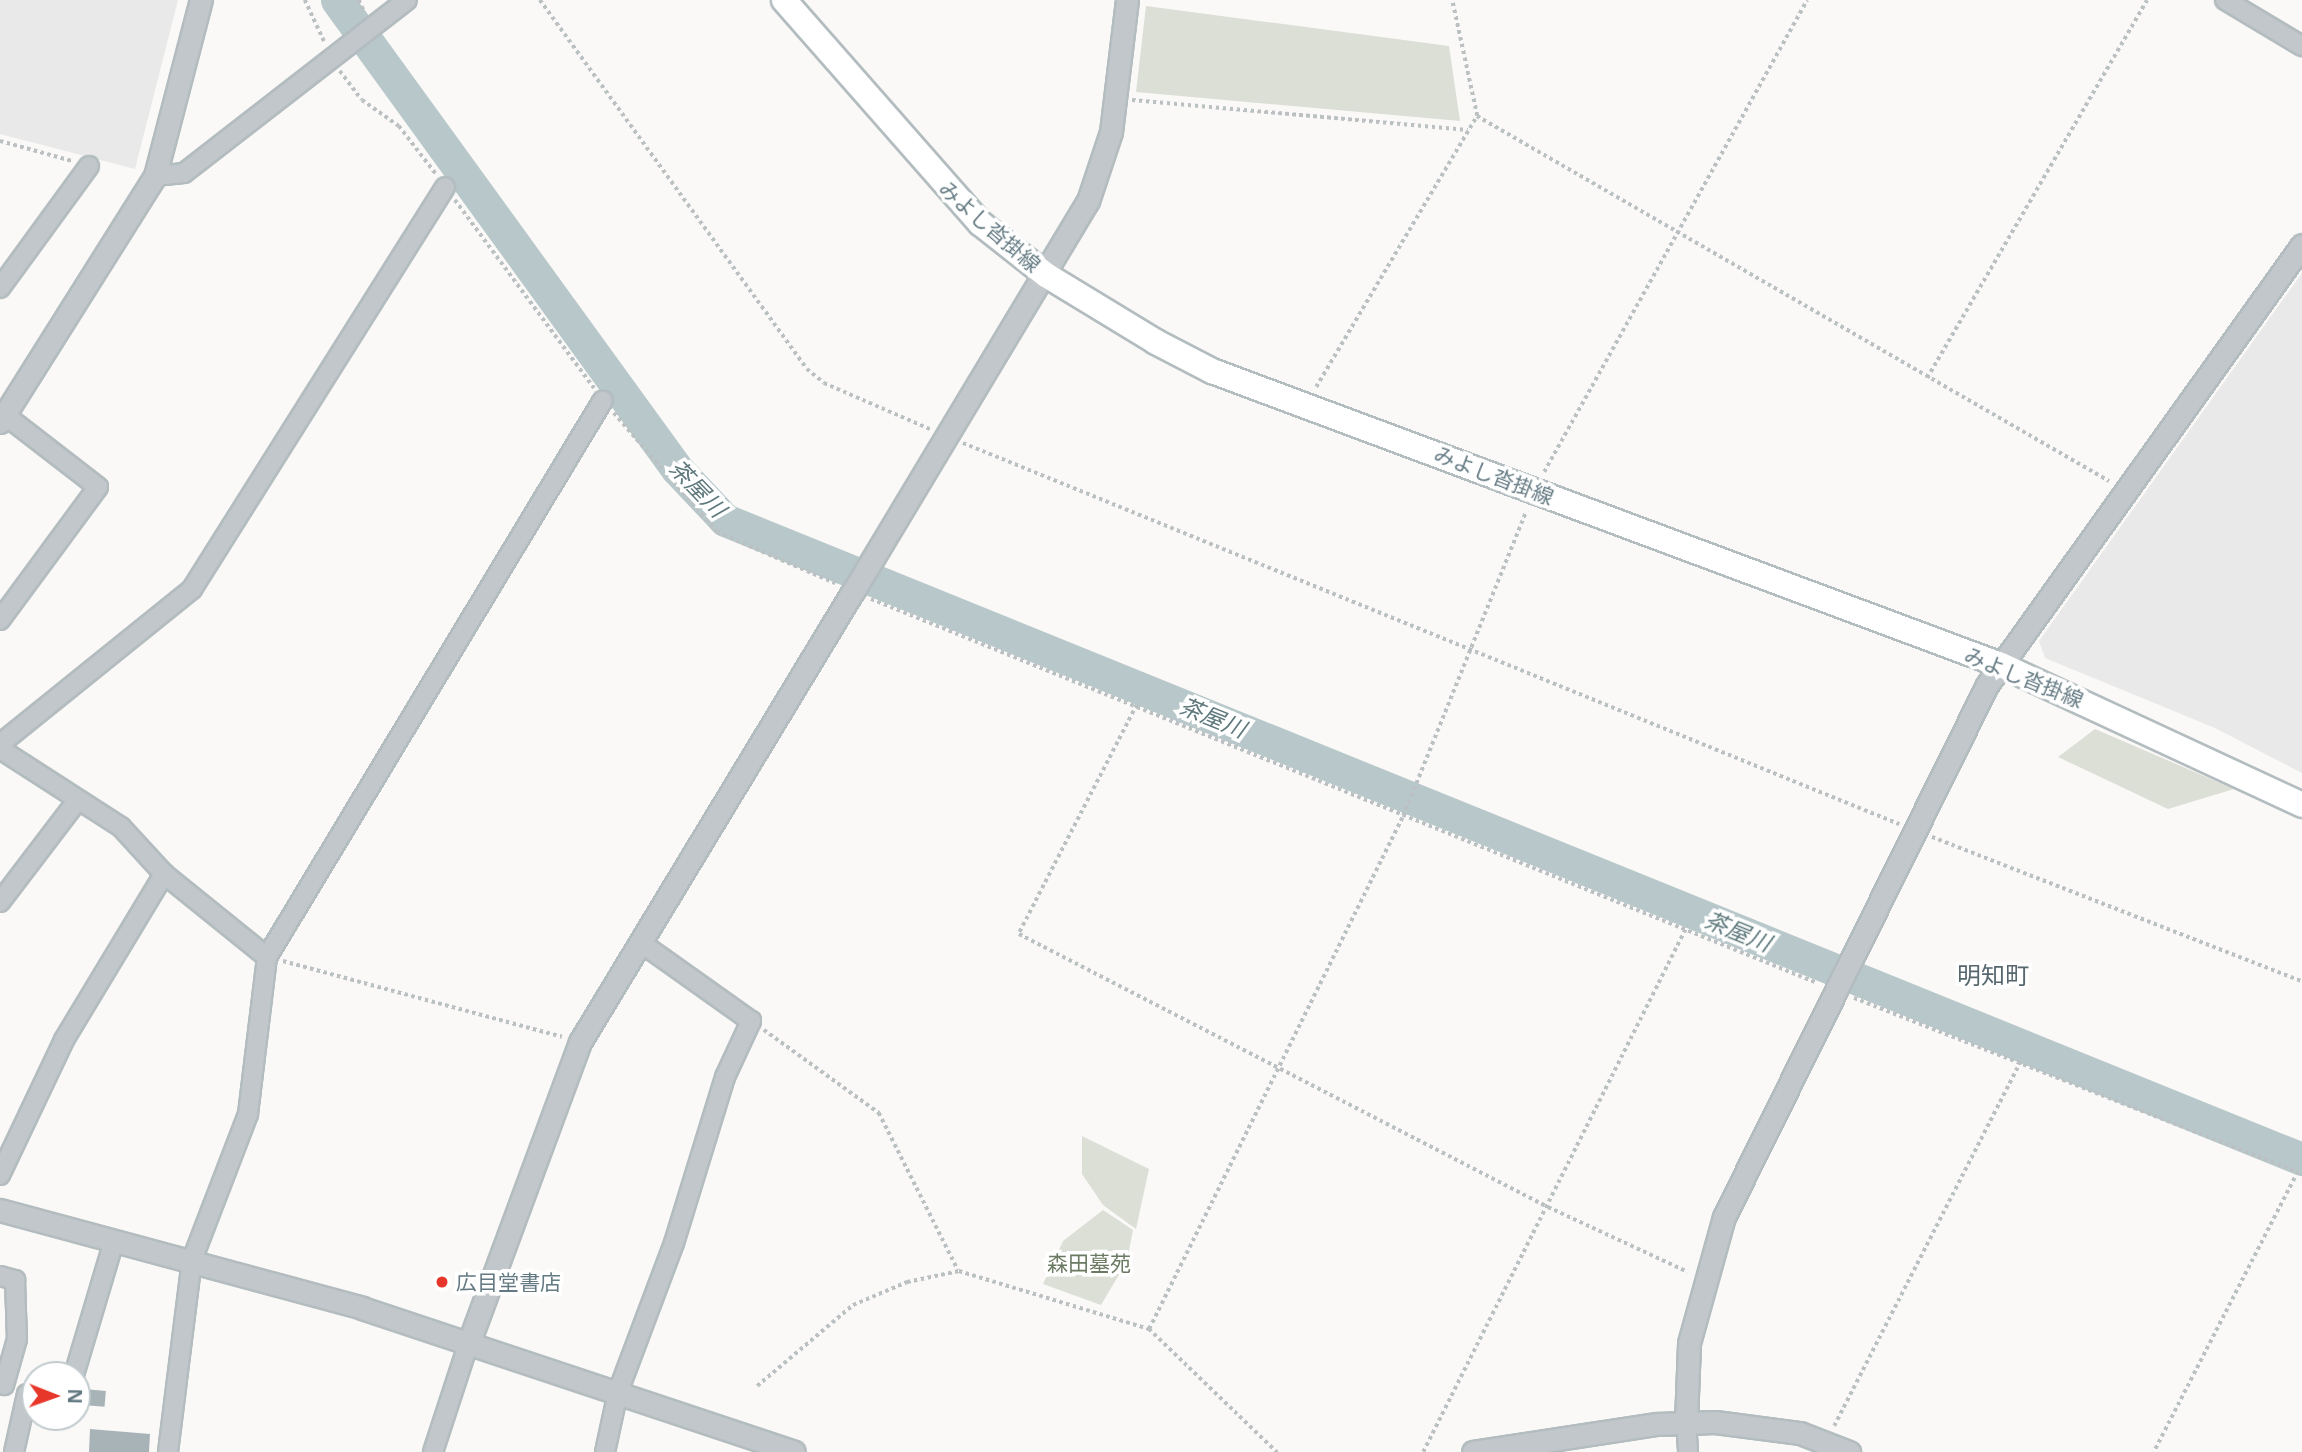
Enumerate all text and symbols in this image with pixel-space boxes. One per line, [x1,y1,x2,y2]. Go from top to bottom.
street label: みよし沓掛線 [934,175,1046,277]
street label: みよし沓掛線 [1431,441,1557,509]
water label: 茶屋川 [664,454,732,522]
street label: みよし沓掛線 [1961,642,2087,712]
water label: 茶屋川 [1176,691,1250,743]
water label: 茶屋川 [1701,905,1775,957]
district label: 明知町 [1957,961,2029,989]
park label: 森田墓苑 [1047,1250,1131,1276]
place label: 広目堂書店 [456,1269,561,1295]
marker: 広目堂書店 [434,1274,450,1290]
north arrow [21,1361,91,1431]
text: N [62,1388,88,1404]

